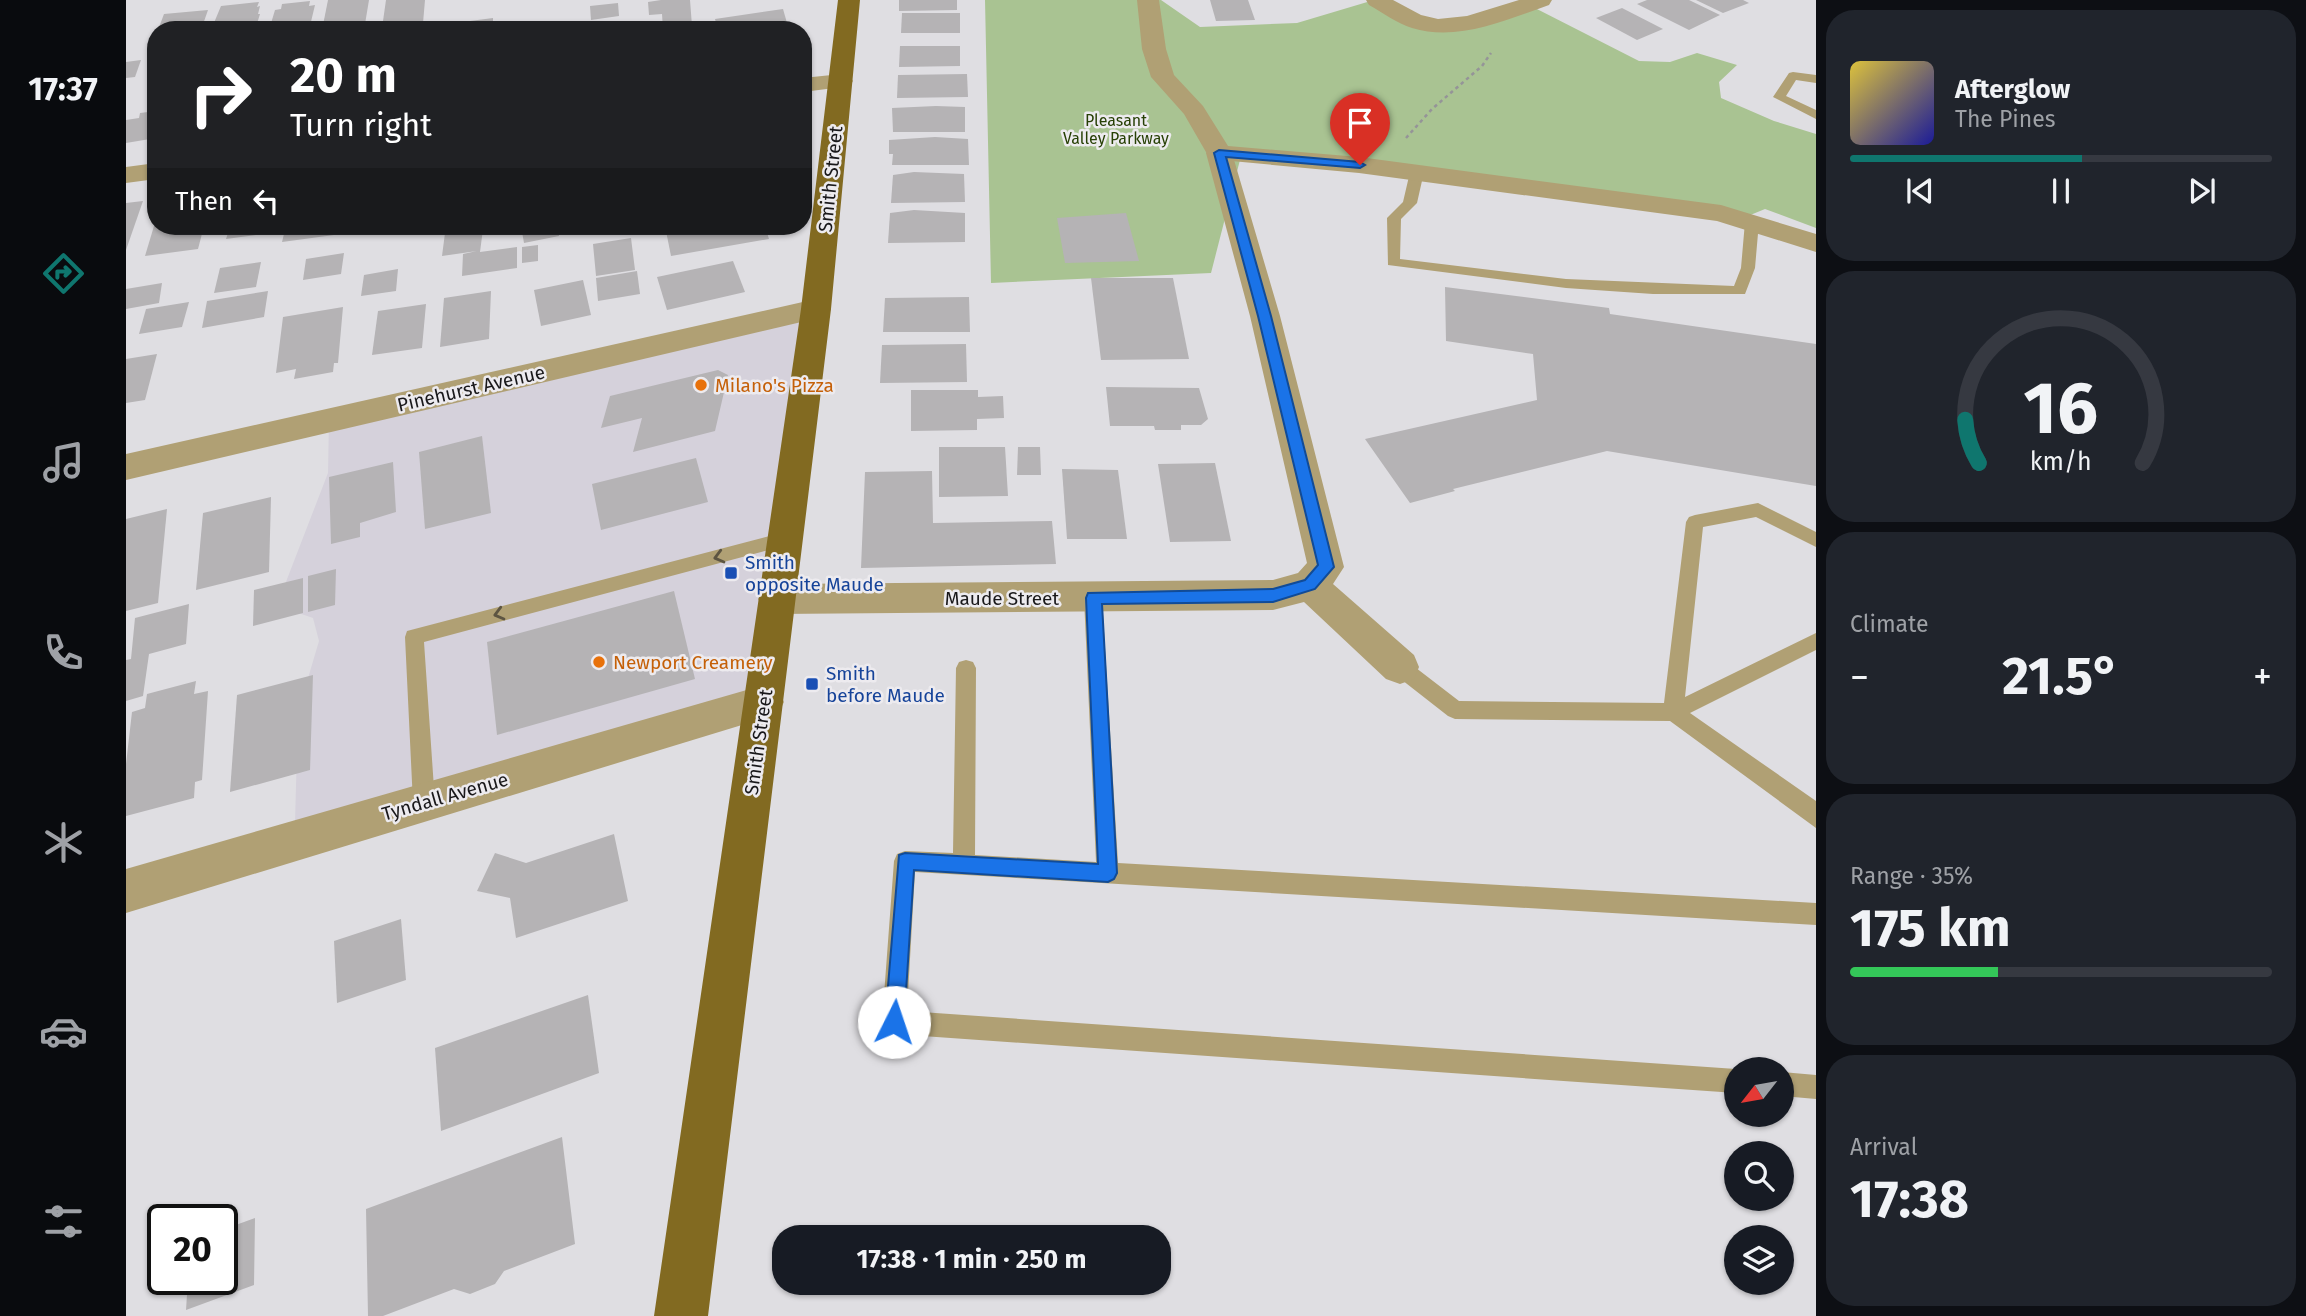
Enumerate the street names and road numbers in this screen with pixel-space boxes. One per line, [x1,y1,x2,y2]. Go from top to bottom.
street label: Smith Street [813,125,848,233]
street label: Pinehurst Avenue [395,360,547,417]
street label: Maude Street [945,587,1059,610]
street label: Smith Street [740,688,777,796]
street label: Tyndall Avenue [379,767,511,825]

